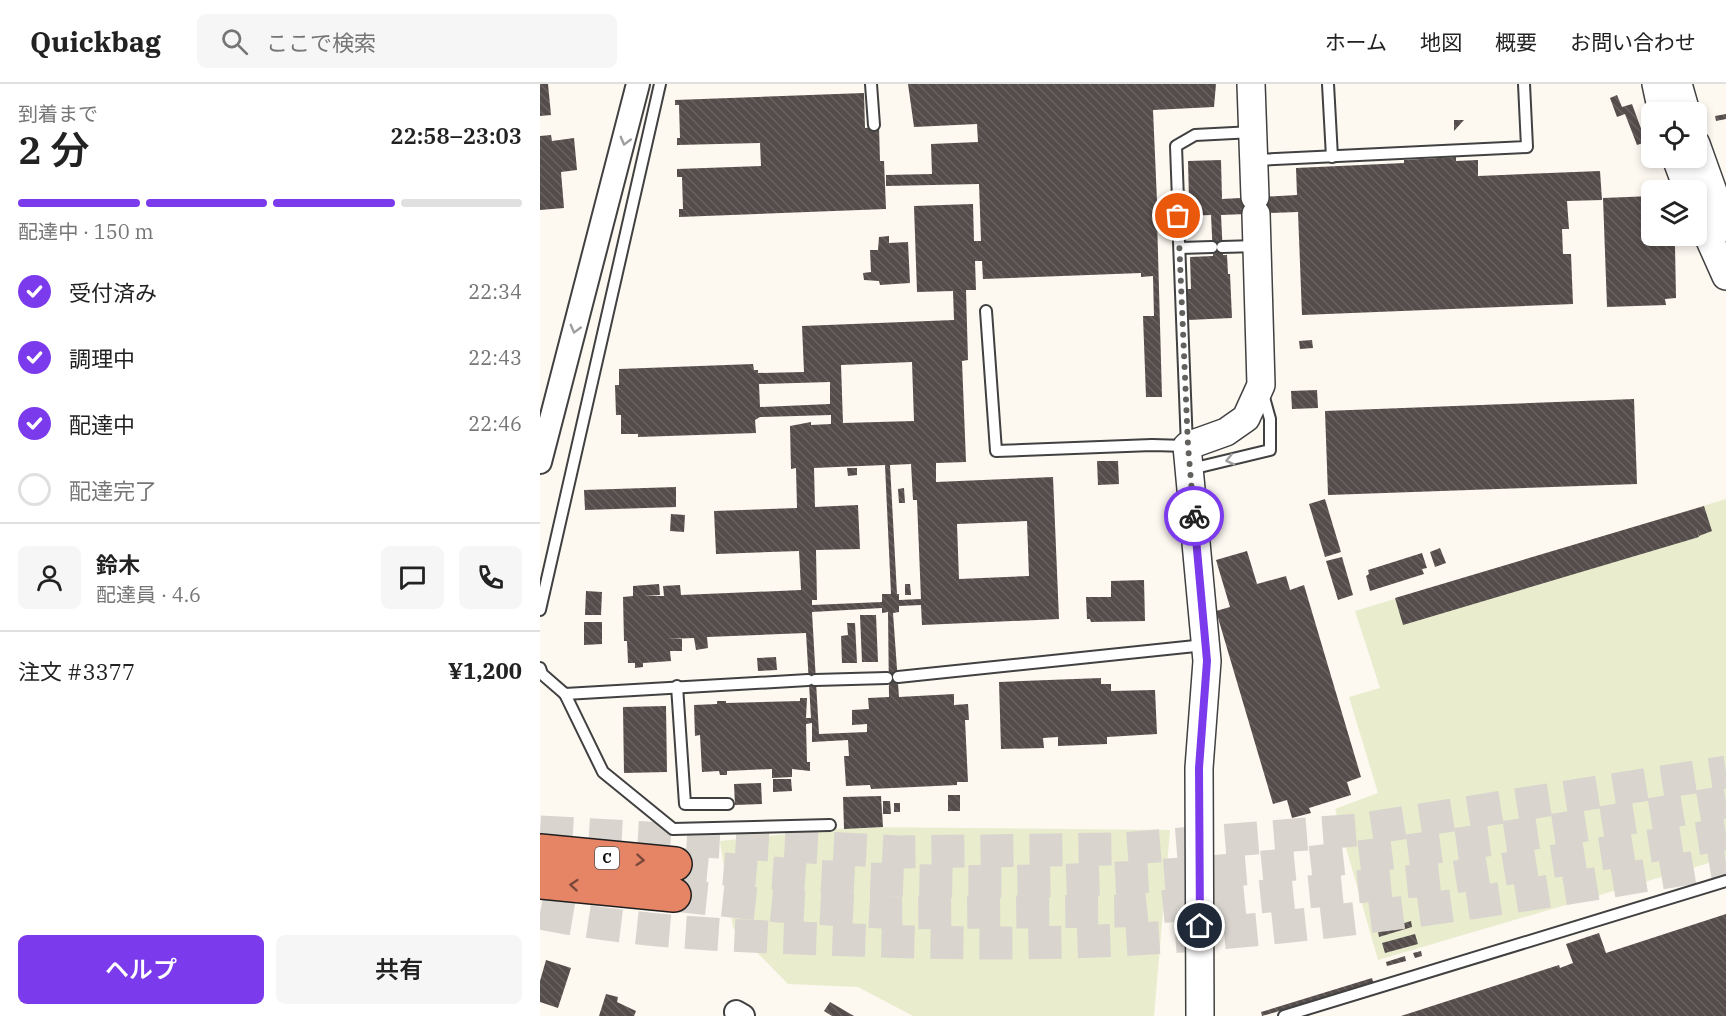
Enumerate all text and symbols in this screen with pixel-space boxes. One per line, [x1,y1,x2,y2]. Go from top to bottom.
search box [197,14,617,68]
text: Quickbag [30,23,161,60]
icon: search [218,25,251,58]
text: ここで検索 [266,28,376,57]
text: ホーム [1325,28,1387,56]
text: 地図 [1420,28,1462,56]
text: 概要 [1495,28,1537,56]
text: お問い合わせ [1570,28,1696,56]
text: 到着まで [18,100,98,127]
map controls [1641,102,1707,246]
button: locate [1641,102,1707,168]
text: 22:58–23:03 [390,121,522,150]
text: 2 分 [18,124,89,175]
one-way arrow [620,135,632,146]
button: layers [1641,180,1707,246]
pin [1152,190,1203,241]
icon: bag [1161,199,1194,232]
text: 配達中 · 150 m [18,218,153,245]
icon: check [18,275,51,308]
text: 受付済み [69,278,157,307]
text: 22:34 [468,278,522,305]
one-way arrow [570,324,583,334]
icon: check [18,341,51,374]
text: 調理中 [69,344,135,373]
text: 22:43 [468,344,522,371]
icon: check [18,407,51,440]
text: 配達中 [69,410,135,439]
text: 22:46 [468,410,522,437]
one-way arrow [1226,453,1236,466]
text: 配達完了 [69,476,157,505]
courier [1164,486,1224,546]
icon: bike [1178,500,1211,533]
button: person [18,546,81,609]
button: chat [381,546,444,609]
button: phone [459,546,522,609]
text: 鈴木 [96,550,140,579]
text: 配達員 · 4.6 [96,581,201,608]
text: ¥1,200 [448,656,522,685]
text: 注文 #3377 [18,657,135,686]
road number: C [595,847,619,869]
one-way arrow [636,853,645,866]
one-way arrow [569,879,578,892]
pin [1174,900,1225,951]
icon: home [1183,909,1216,942]
button: ヘルプ [18,935,264,1004]
button: 共有 [276,935,522,1004]

